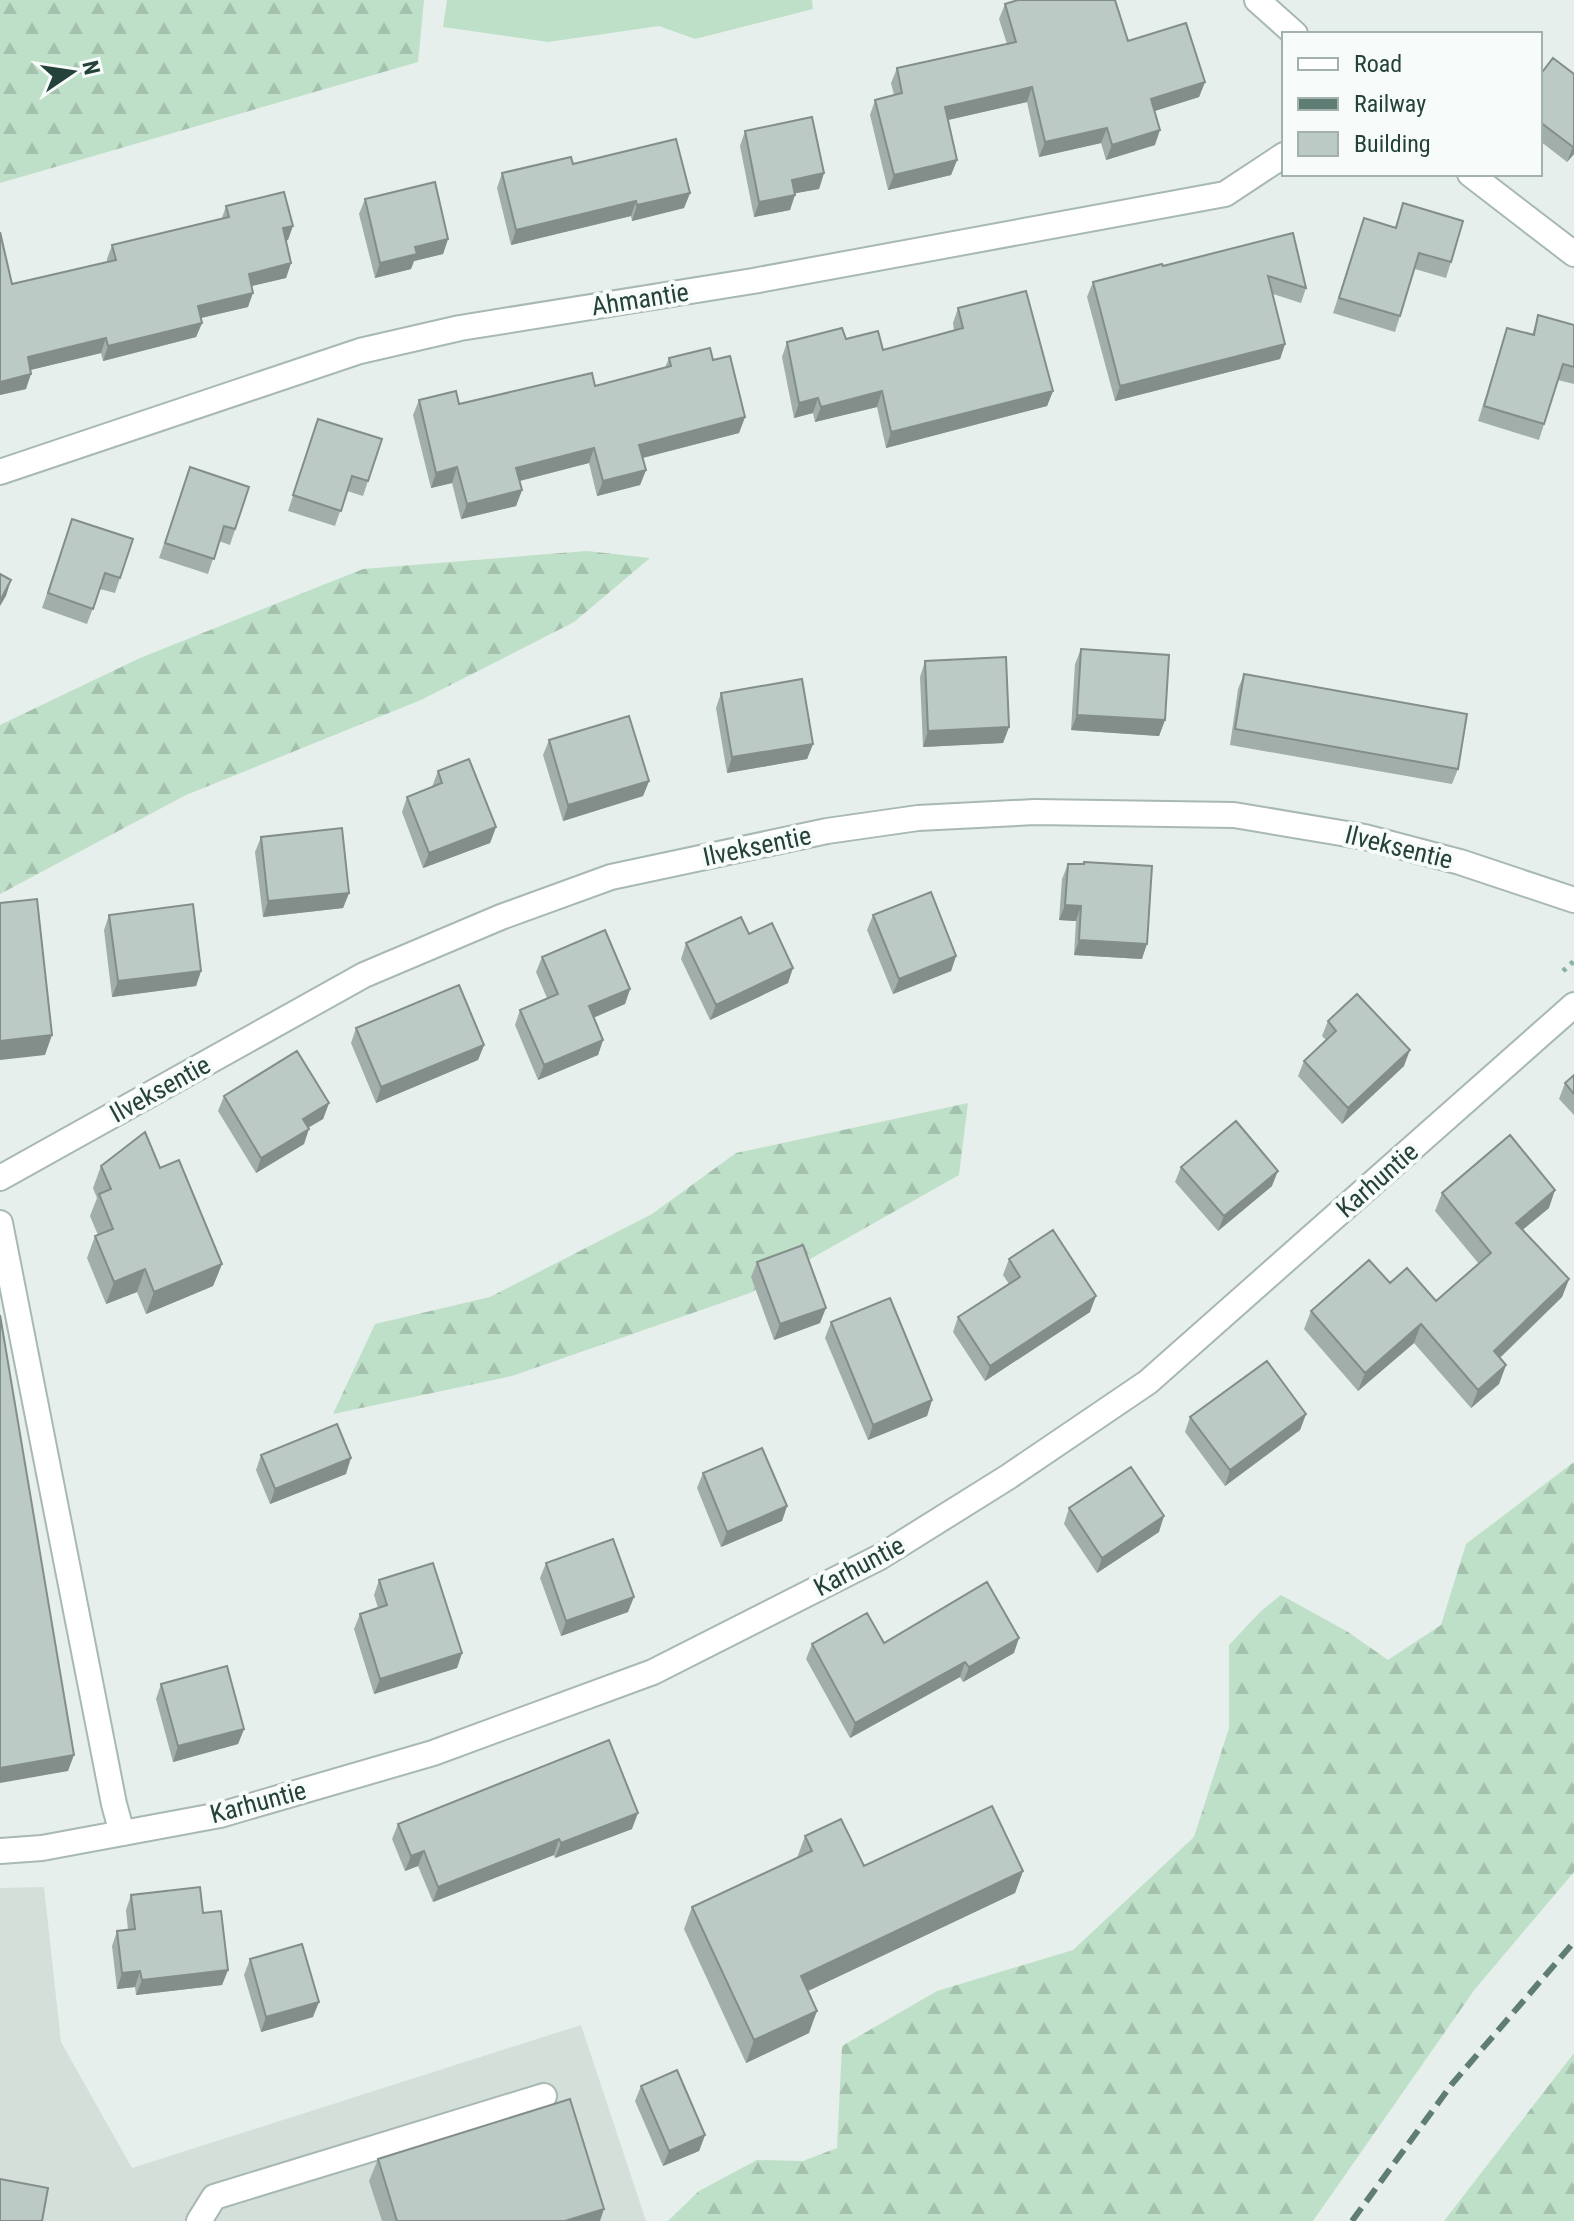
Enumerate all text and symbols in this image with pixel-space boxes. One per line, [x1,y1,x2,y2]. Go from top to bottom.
north arrow [32,32,112,112]
legend [1282,32,1542,176]
text: Road [1354,50,1402,78]
text: N [77,58,105,77]
text: Railway [1354,90,1426,118]
text: Building [1354,130,1431,158]
street label: Ahmantie [589,277,691,321]
street label: Ilveksentie [1342,819,1456,875]
street label: Ilveksentie [700,820,814,872]
street label: Ilveksentie [105,1049,215,1129]
street label: Karhuntie [1330,1136,1424,1224]
street label: Karhuntie [809,1530,909,1602]
street label: Karhuntie [207,1775,309,1829]

